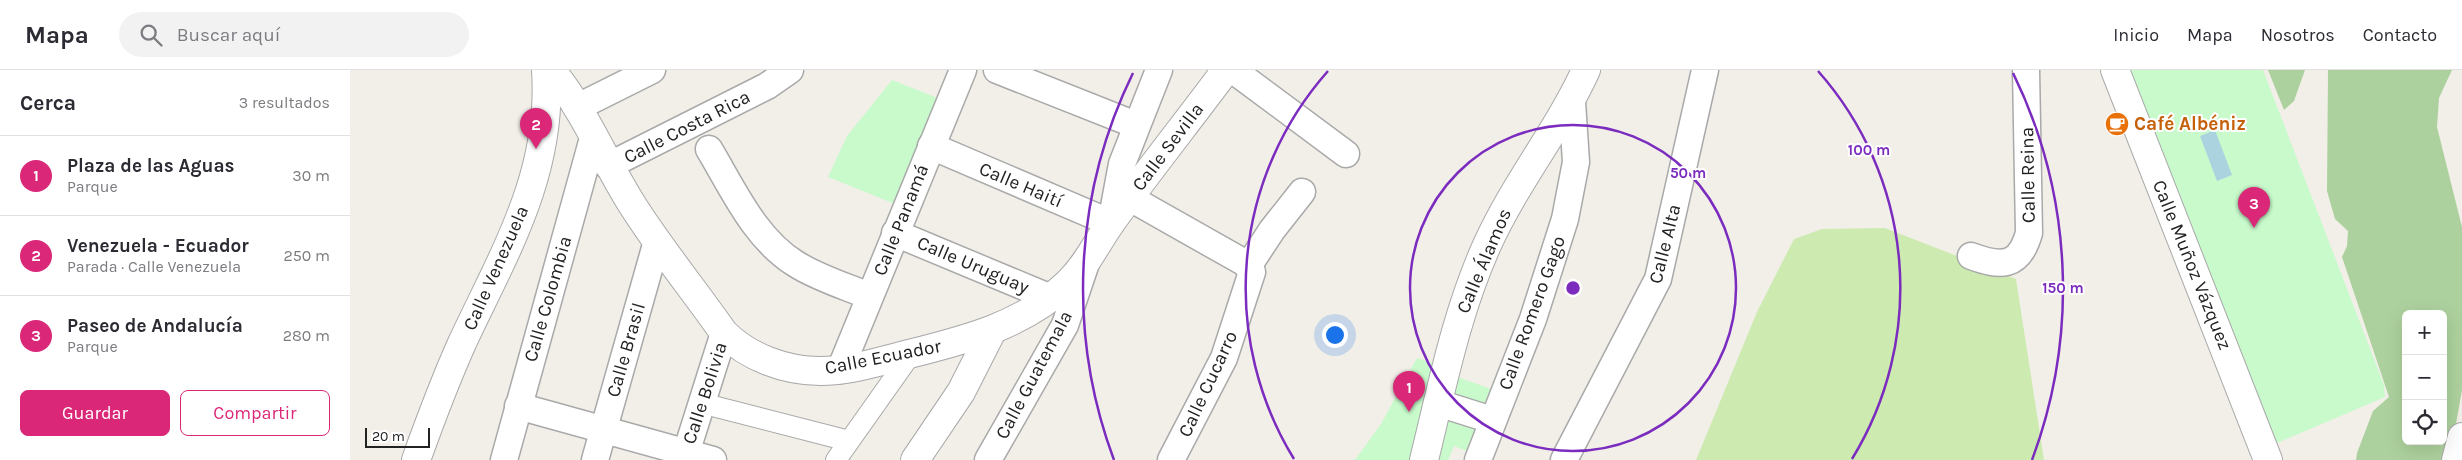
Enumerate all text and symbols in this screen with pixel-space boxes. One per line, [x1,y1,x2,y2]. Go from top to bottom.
search box [119,12,469,57]
text: Mapa [25,21,89,49]
icon: search [137,21,165,49]
text: Buscar aquí [177,24,280,46]
text: Inicio [2113,24,2159,46]
text: Mapa [2187,24,2233,46]
text: Nosotros [2261,24,2335,46]
text: Contacto [2363,24,2437,46]
street label: Calle Costa Rica [620,86,754,168]
text: Cerca [20,91,76,115]
text: 3 resultados [239,93,330,112]
street label: Calle Sevilla [1128,99,1208,195]
pin: 2 [520,108,552,149]
cafe icon: Café Albéniz [2104,111,2130,137]
place label: Café Albéniz [2134,113,2246,135]
street label: Calle Reina [2016,127,2040,223]
text: 100 m [1848,141,1890,159]
text: Plaza de las Aguas [67,155,235,177]
street label: Calle Haití [976,158,1066,213]
street label: Calle Panamá [869,161,933,279]
text: 50 m [1670,164,1706,182]
text: 1 [33,166,39,185]
text: 30 m [292,166,330,185]
text: Parque [67,177,118,196]
street label: Calle Muñoz Vázquez [2148,177,2236,353]
pin: 3 [2238,187,2270,228]
street label: Calle Venezuela [459,202,533,334]
street label: Calle Alta [1645,202,1685,286]
street label: Calle Álamos [1451,205,1516,317]
street label: Calle Uruguay [914,232,1032,298]
street label: Calle Romero Gago [1494,233,1570,393]
street label: Calle Colombia [520,234,576,364]
text: Venezuela - Ecuador [67,235,249,257]
text: 2 [31,246,41,265]
text: 250 m [283,246,330,265]
text: Parada · Calle Venezuela [67,257,241,276]
centre of rings [1564,279,1582,297]
text: 150 m [2042,279,2084,297]
street label: Calle Brasil [602,300,650,400]
street label: Calle Guatemala [991,307,1077,443]
map controls [2402,310,2447,445]
button: + [2402,310,2447,355]
text: Paseo de Andalucía [67,315,243,337]
your location [1322,322,1348,348]
text: 3 [31,326,41,345]
text: 280 m [283,326,330,345]
street label: Calle Cucarro [1174,327,1242,441]
street label: Calle Ecuador [823,335,943,379]
text: Parque [67,337,118,356]
street label: Calle Bolivia [678,339,732,447]
button: − [2402,355,2447,400]
pin: 1 [1393,371,1425,412]
button: Guardar [20,390,170,436]
button: Compartir [180,390,330,436]
button: locate [2402,400,2447,445]
scale bar [365,425,430,448]
text: 20 m [372,428,405,445]

